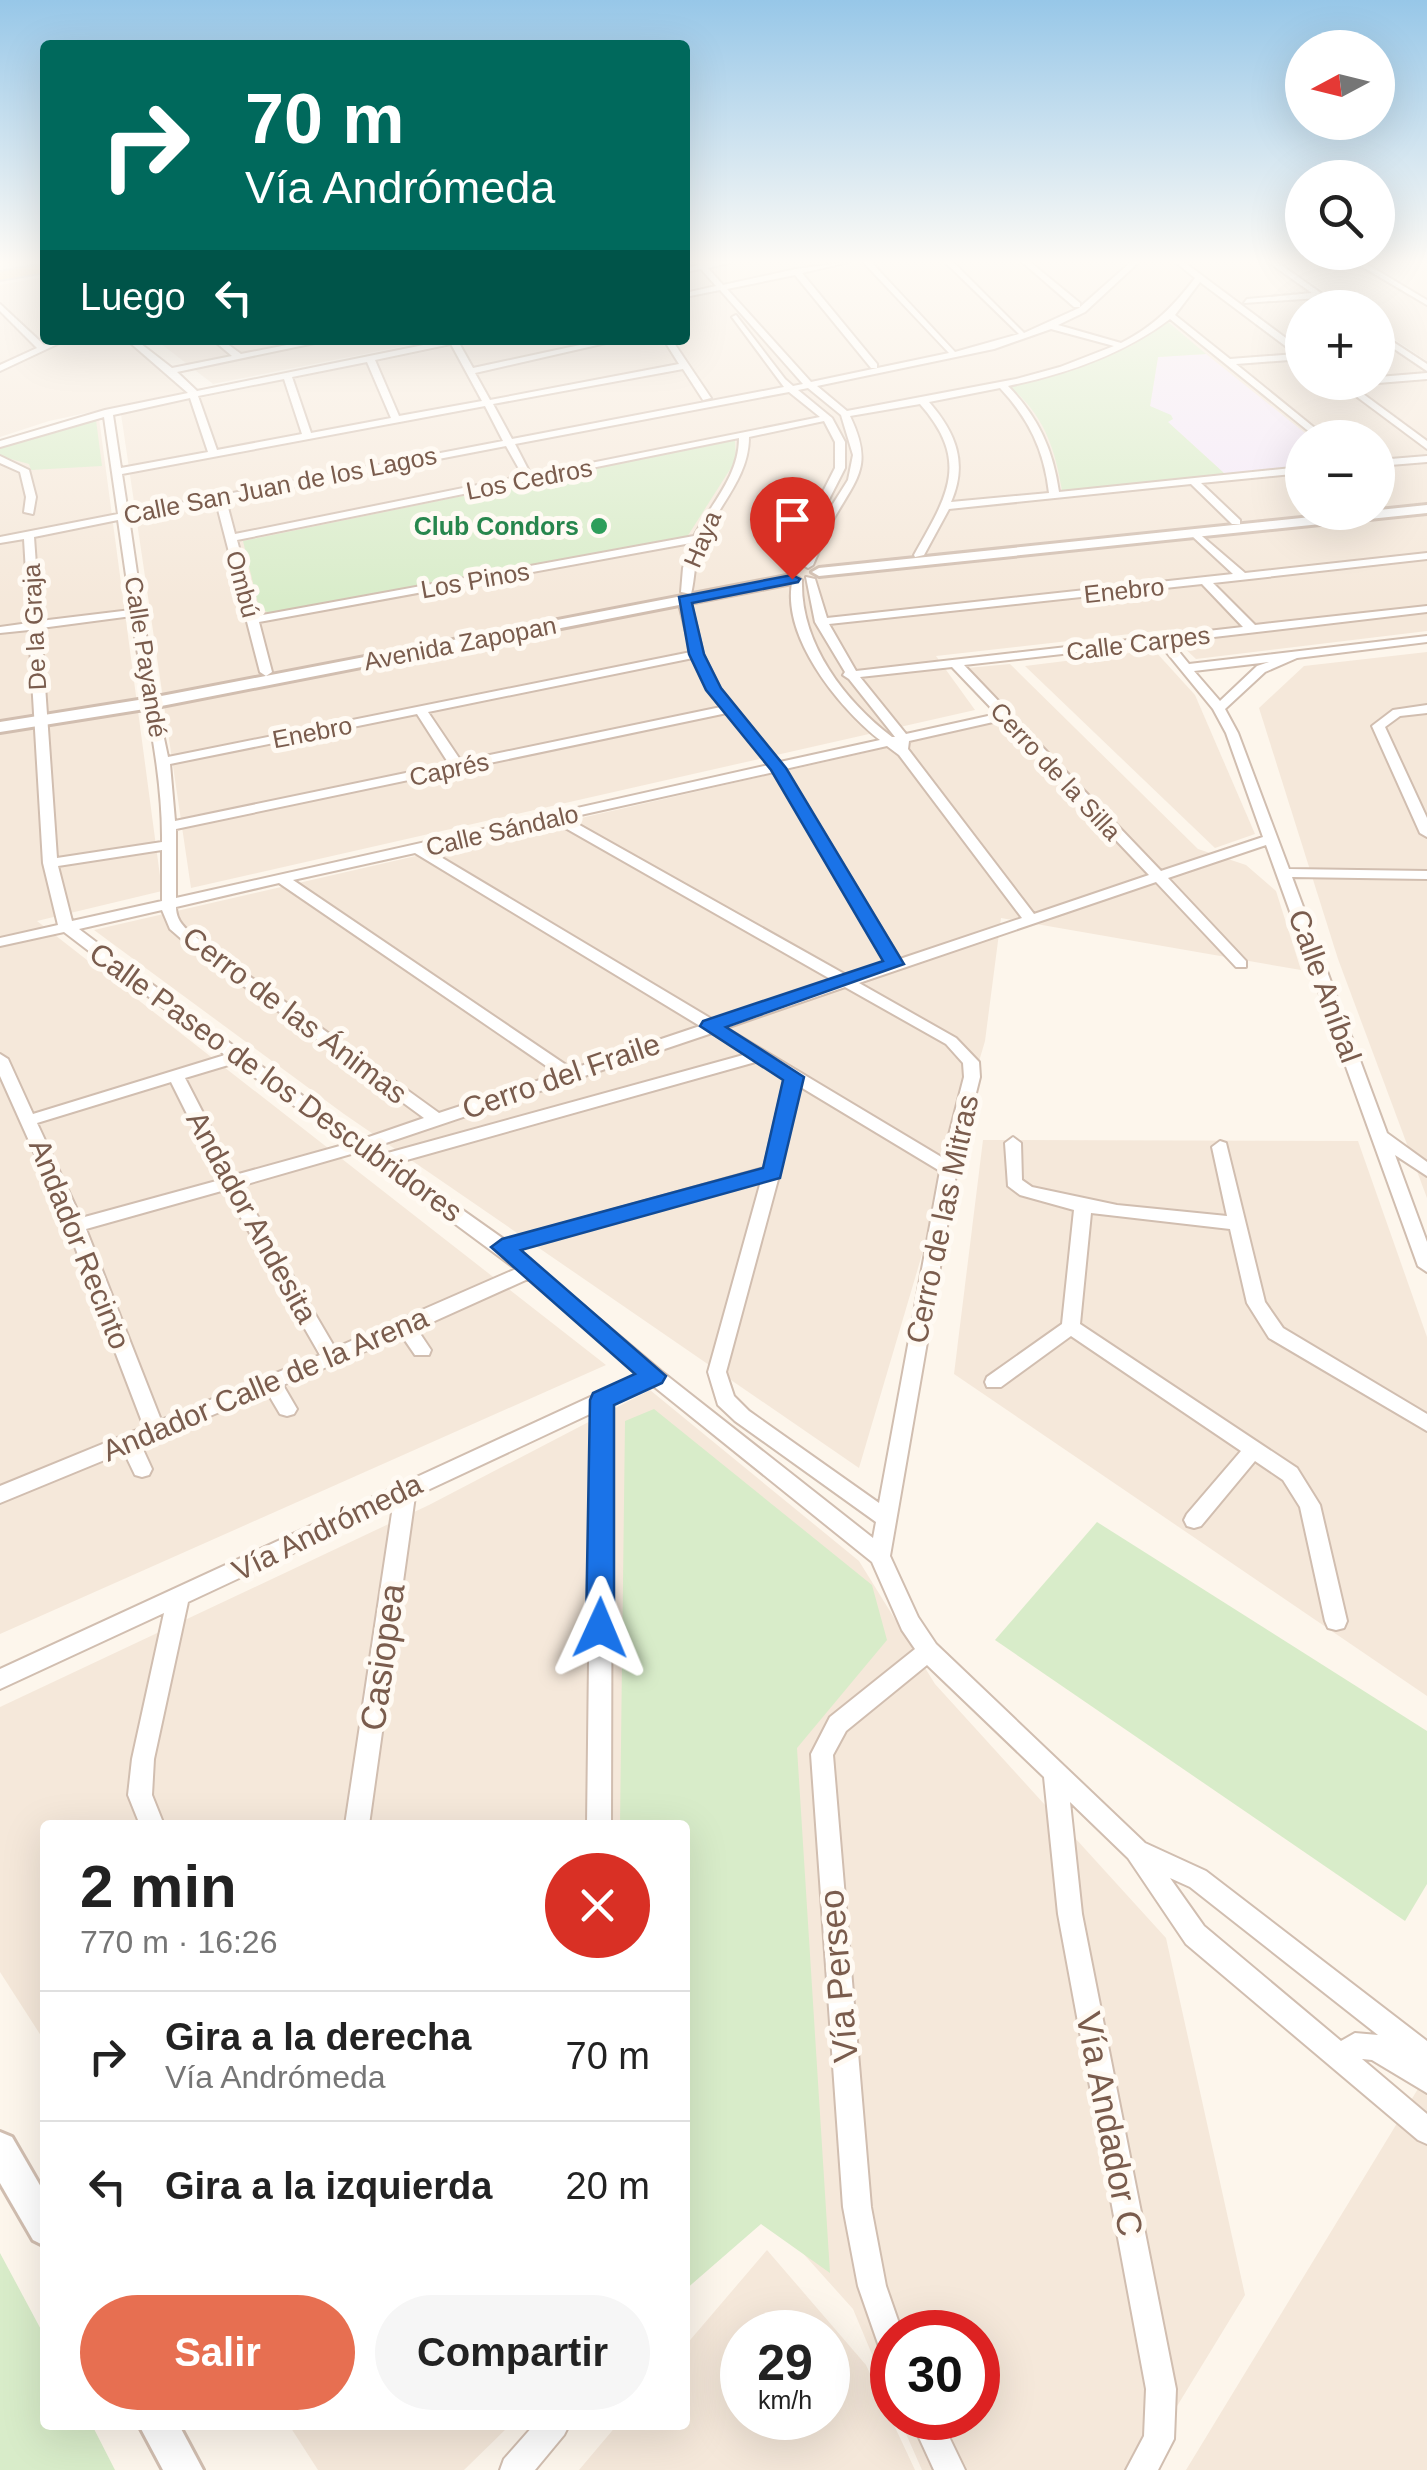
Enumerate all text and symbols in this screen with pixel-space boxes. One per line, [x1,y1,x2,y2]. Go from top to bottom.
north arrow [1285,30,1395,140]
map controls [1285,30,1395,530]
icon: right [80,80,210,210]
text: 70 m [245,80,405,158]
button: search [1285,160,1395,270]
text: Vía Andrómeda [245,162,555,213]
icon: left [206,270,261,325]
text: Luego [80,276,186,318]
button: + [1285,290,1395,400]
button: − [1285,420,1395,530]
street label: Calle San Juan de los Lagos [121,441,439,529]
street label: Los Cedros [464,453,594,505]
pin [750,477,835,580]
icon: arrive [765,492,820,547]
street label: Haya [678,507,726,571]
place label: Club Condors [414,512,579,540]
marker: Club Condors [588,515,610,537]
street label: Ombú [221,547,265,621]
street label: Los Pinos [419,557,531,603]
street label: De la Graja [17,563,51,691]
street label: Enebro [1082,572,1166,608]
street label: Calle Payandé [119,574,173,740]
street label: Avenida Zapopan [361,611,559,675]
street label: Calle Carpes [1065,620,1211,666]
street label: Cerro de la Silla [985,696,1127,846]
street label: Enebro [270,711,354,753]
street label: Caprés [407,747,491,791]
street label: Calle Sándalo [423,799,581,861]
street label: Calle Aníbal [1282,905,1368,1067]
street label: Cerro de las Ánimas [177,920,413,1110]
street label: Calle Paseo de los Descubridores [84,936,468,1228]
street label: Cerro del Fraile [458,1027,664,1125]
street label: Cerro de las Mitras [900,1092,984,1346]
street label: Andador Andesita [180,1105,324,1329]
street label: Andador Recinto [23,1134,137,1354]
street label: Andador Calle de la Arena [97,1300,433,1468]
street label: Vía Andrómeda [227,1467,427,1587]
position arrow [548,1576,652,1680]
street label: Casiopea [352,1581,412,1733]
text: 2 min [80,1853,237,1920]
button: close [545,1853,650,1958]
street label: Vía Perseo [811,1888,865,2064]
text: 770 m · 16:26 [80,1924,277,1960]
street label: Vía Andador C [1069,2009,1151,2239]
text: Gira a la derecha [165,2016,471,2058]
icon: right [80,2029,135,2084]
text: 70 m [566,2035,650,2077]
text: Vía Andrómeda [165,2059,386,2095]
icon: left [80,2159,135,2214]
text: Gira a la izquierda [165,2165,492,2207]
text: 20 m [566,2165,650,2207]
button: Salir [80,2295,355,2410]
button: Compartir [375,2295,650,2410]
speed limit sign: 30 [870,2310,1000,2440]
text: 29 [757,2335,813,2391]
text: km/h [758,2386,812,2414]

